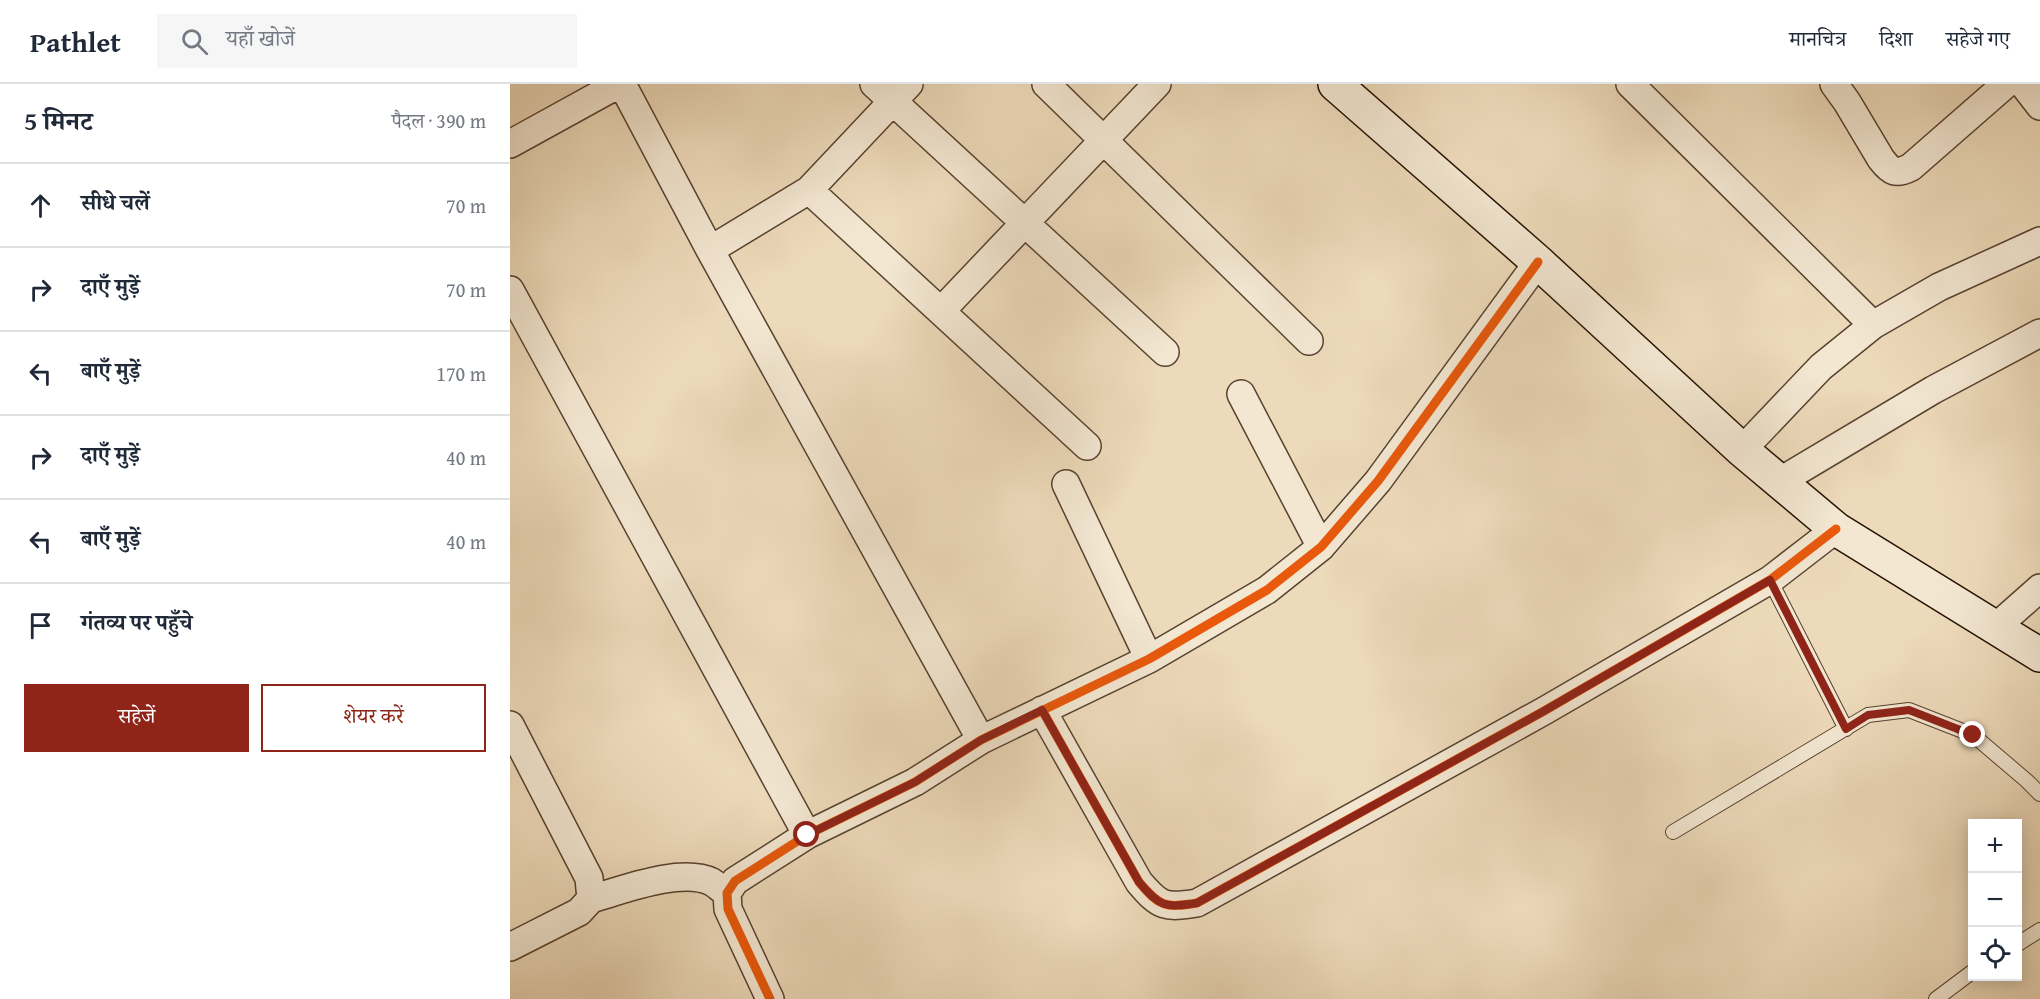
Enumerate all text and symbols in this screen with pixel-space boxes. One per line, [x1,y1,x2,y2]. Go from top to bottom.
search box [157,14,577,68]
text: Pathlet [30,21,121,62]
text: यहाँ खोजें [226,22,295,54]
text: मानचित्र [1789,23,1846,54]
text: दिशा [1879,23,1913,54]
text: सहेजे गए [1946,23,2010,54]
icon: search [178,25,211,58]
text: 5 मिनट [24,101,92,140]
text: पैदल · 390 m [392,106,486,135]
text: सीधे चलें [81,186,150,218]
icon: ahead [24,189,57,222]
text: 70 m [446,191,486,220]
text: दाएँ मुड़ें [81,270,140,302]
icon: right [24,273,57,306]
text: 70 m [446,275,486,304]
text: बाएँ मुड़ें [81,354,140,386]
icon: left [24,357,57,390]
text: 170 m [436,359,486,388]
text: दाएँ मुड़ें [81,438,140,470]
icon: right [24,441,57,474]
text: 40 m [446,443,486,472]
text: बाएँ मुड़ें [81,522,140,554]
icon: left [24,525,57,558]
text: 40 m [446,527,486,556]
text: गंतव्य पर पहुँचे [81,606,192,638]
icon: arrive [24,609,57,642]
button: सहेजें [24,684,249,752]
button: शेयर करें [261,684,486,752]
route end [1959,721,1985,747]
map controls [1968,819,2022,981]
button: + [1968,819,2022,873]
route start [793,821,819,847]
button: − [1968,873,2022,927]
button: locate [1968,927,2022,981]

